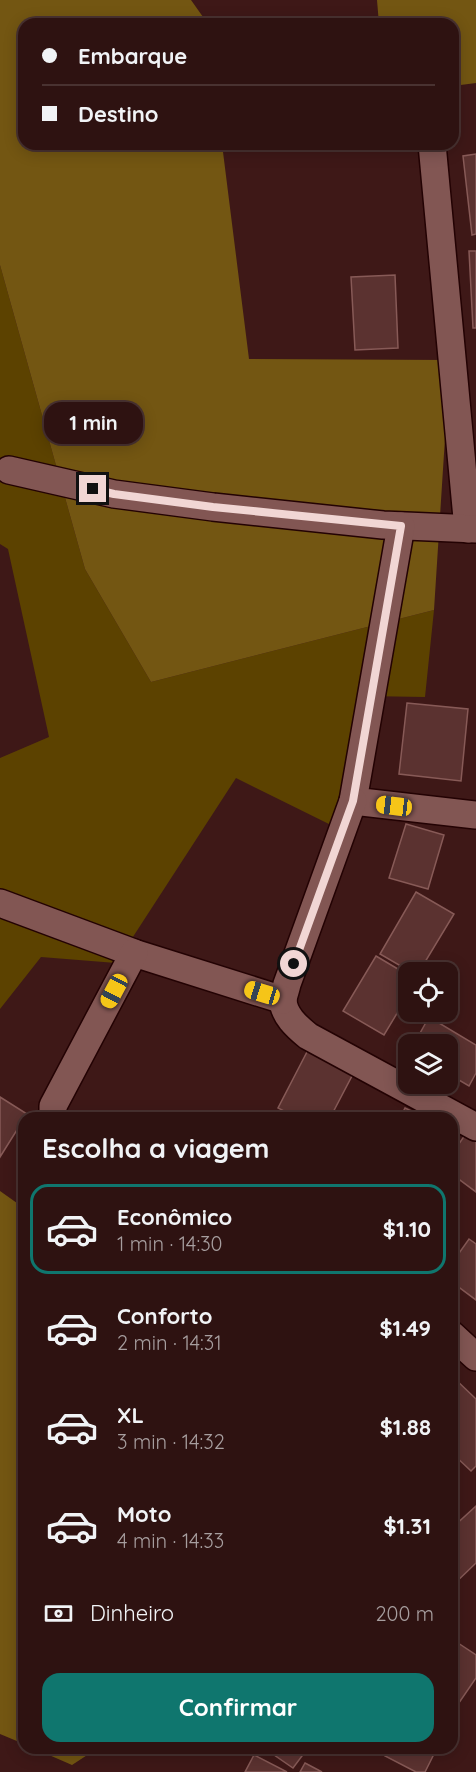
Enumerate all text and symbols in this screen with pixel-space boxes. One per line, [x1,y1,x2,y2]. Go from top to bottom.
text: Embarque [78,42,187,70]
text: Destino [78,100,159,128]
callout: 1 min [44,402,142,444]
text: 1 min [69,410,118,435]
route end [79,475,106,502]
car [375,795,413,817]
route start [280,950,307,977]
map controls [398,962,458,1094]
button: locate [398,962,458,1022]
car [98,971,130,1011]
car [242,979,282,1007]
button: layers [398,1034,458,1094]
text: Escolha a viagem [42,1131,270,1165]
icon: car [45,1202,99,1256]
text: Econômico [117,1203,232,1231]
text: $1.10 [383,1215,431,1243]
text: 1 min · 14:30 [117,1231,223,1256]
icon: car [45,1301,99,1355]
text: Conforto [117,1302,212,1330]
text: $1.49 [379,1314,431,1342]
text: 2 min · 14:31 [117,1330,222,1355]
icon: car [45,1400,99,1454]
text: XL [117,1401,144,1429]
text: $1.88 [380,1413,431,1441]
text: 3 min · 14:32 [117,1429,225,1454]
icon: car [45,1499,99,1553]
text: Moto [117,1500,171,1528]
text: $1.31 [383,1512,431,1540]
text: 4 min · 14:33 [117,1528,224,1553]
icon: cash [42,1597,75,1630]
text: Dinheiro [90,1599,174,1627]
text: 200 m [375,1601,434,1626]
button: Confirmar [42,1673,434,1742]

